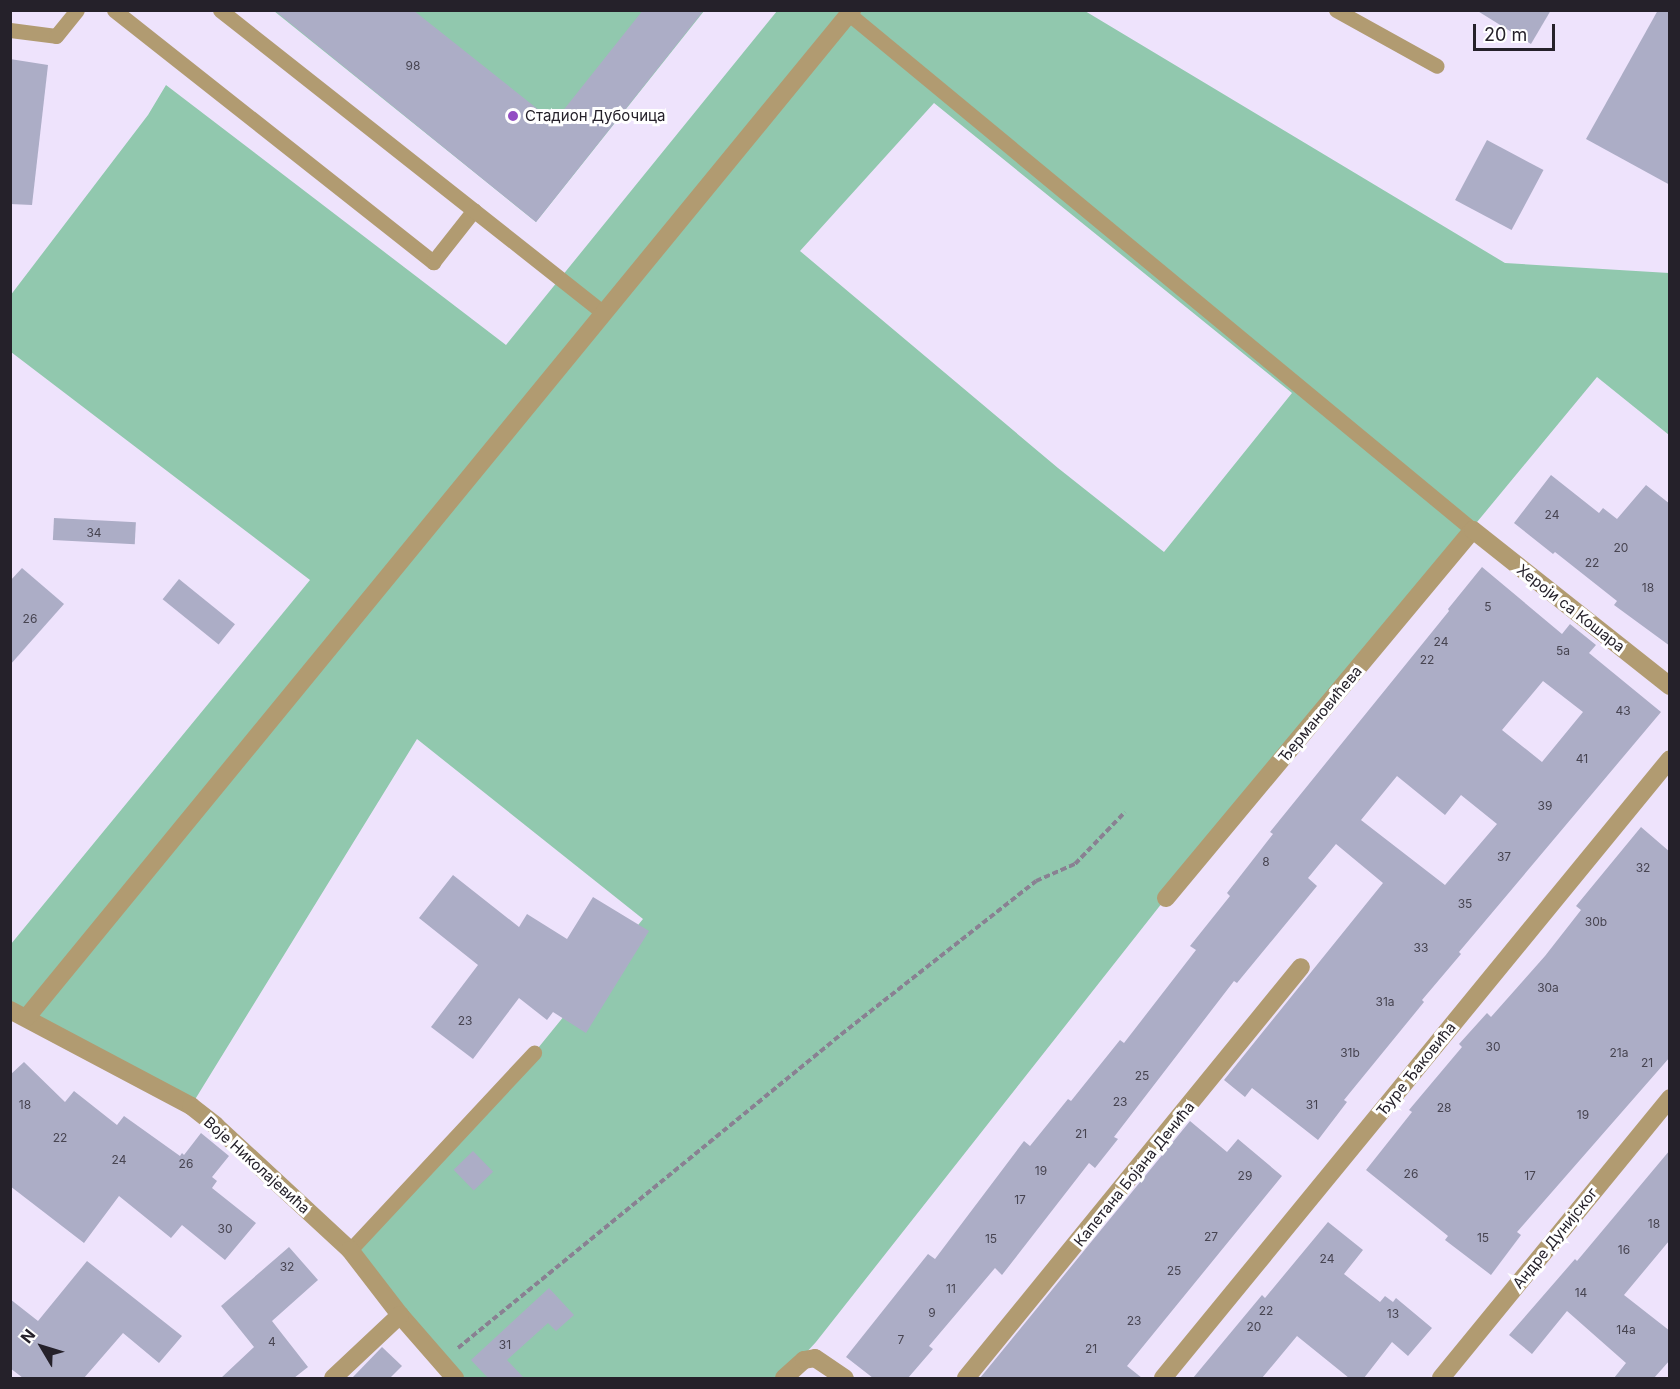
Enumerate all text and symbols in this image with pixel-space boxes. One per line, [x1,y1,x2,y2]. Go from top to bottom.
scale bar [1476,12,1558,50]
text: 20 m [1484,24,1527,45]
house number: 98 [406,59,420,73]
place label: Стадион Дубочица [525,107,665,125]
marker: Стадион Дубочица [506,109,520,123]
house number: 24 [1545,508,1559,522]
house number: 34 [86,526,102,540]
house number: 20 [1614,541,1628,555]
house number: 22 [1585,556,1599,570]
street label: Хероји са Кошара [1514,560,1628,656]
house number: 18 [1642,581,1654,595]
house number: 5 [1484,600,1492,614]
house number: 26 [23,612,37,626]
house number: 24 [1434,635,1448,649]
house number: 5a [1556,644,1570,658]
house number: 22 [1420,653,1434,667]
street label: Ђермановићева [1274,662,1366,766]
house number: 43 [1615,704,1631,718]
house number: 41 [1576,752,1588,766]
house number: 39 [1538,799,1552,813]
house number: 37 [1497,850,1511,864]
house number: 8 [1262,855,1270,869]
house number: 32 [1636,861,1650,875]
house number: 35 [1458,897,1472,911]
house number: 30b [1585,915,1607,929]
house number: 33 [1414,941,1428,955]
house number: 30a [1537,981,1559,995]
house number: 31a [1375,995,1395,1009]
house number: 23 [458,1014,472,1028]
street label: Ђуре Ђаковића [1373,1018,1459,1120]
house number: 30 [1486,1040,1500,1054]
house number: 31b [1340,1046,1360,1060]
house number: 21a [1610,1046,1628,1060]
house number: 21 [1641,1056,1653,1070]
house number: 25 [1135,1069,1149,1083]
house number: 23 [1113,1095,1127,1109]
house number: 18 [19,1098,31,1112]
street label: Капетана Бојана Денића [1070,1098,1198,1250]
house number: 31 [1306,1098,1318,1112]
house number: 28 [1437,1101,1451,1115]
house number: 19 [1577,1108,1589,1122]
street label: Воје Николајевића [200,1113,314,1217]
house number: 21 [1075,1127,1087,1141]
house number: 22 [53,1131,67,1145]
house number: 24 [112,1153,126,1167]
house number: 26 [179,1157,193,1171]
house number: 19 [1035,1164,1047,1178]
house number: 26 [1404,1167,1418,1181]
house number: 29 [1238,1169,1252,1183]
house number: 17 [1524,1169,1536,1183]
street label: Андре Дунијског [1509,1184,1601,1292]
house number: 17 [1014,1193,1026,1207]
house number: 18 [1648,1217,1660,1231]
house number: 30 [218,1222,232,1236]
house number: 27 [1204,1230,1218,1244]
house number: 15 [1477,1231,1489,1245]
house number: 15 [985,1232,997,1246]
house number: 16 [1618,1243,1630,1257]
house number: 24 [1320,1252,1334,1266]
house number: 32 [280,1260,294,1274]
house number: 25 [1167,1264,1181,1278]
house number: 11 [946,1282,956,1296]
house number: 14 [1575,1286,1587,1300]
house number: 22 [1259,1304,1273,1318]
house number: 9 [928,1306,936,1320]
house number: 13 [1387,1307,1399,1321]
house number: 23 [1127,1314,1141,1328]
north arrow [12,1317,72,1377]
house number: 20 [1247,1320,1261,1334]
house number: 14a [1616,1323,1636,1337]
text: N [16,1325,39,1347]
house number: 7 [898,1333,904,1347]
house number: 4 [268,1335,276,1349]
house number: 31 [499,1338,511,1352]
house number: 21 [1085,1342,1097,1356]

